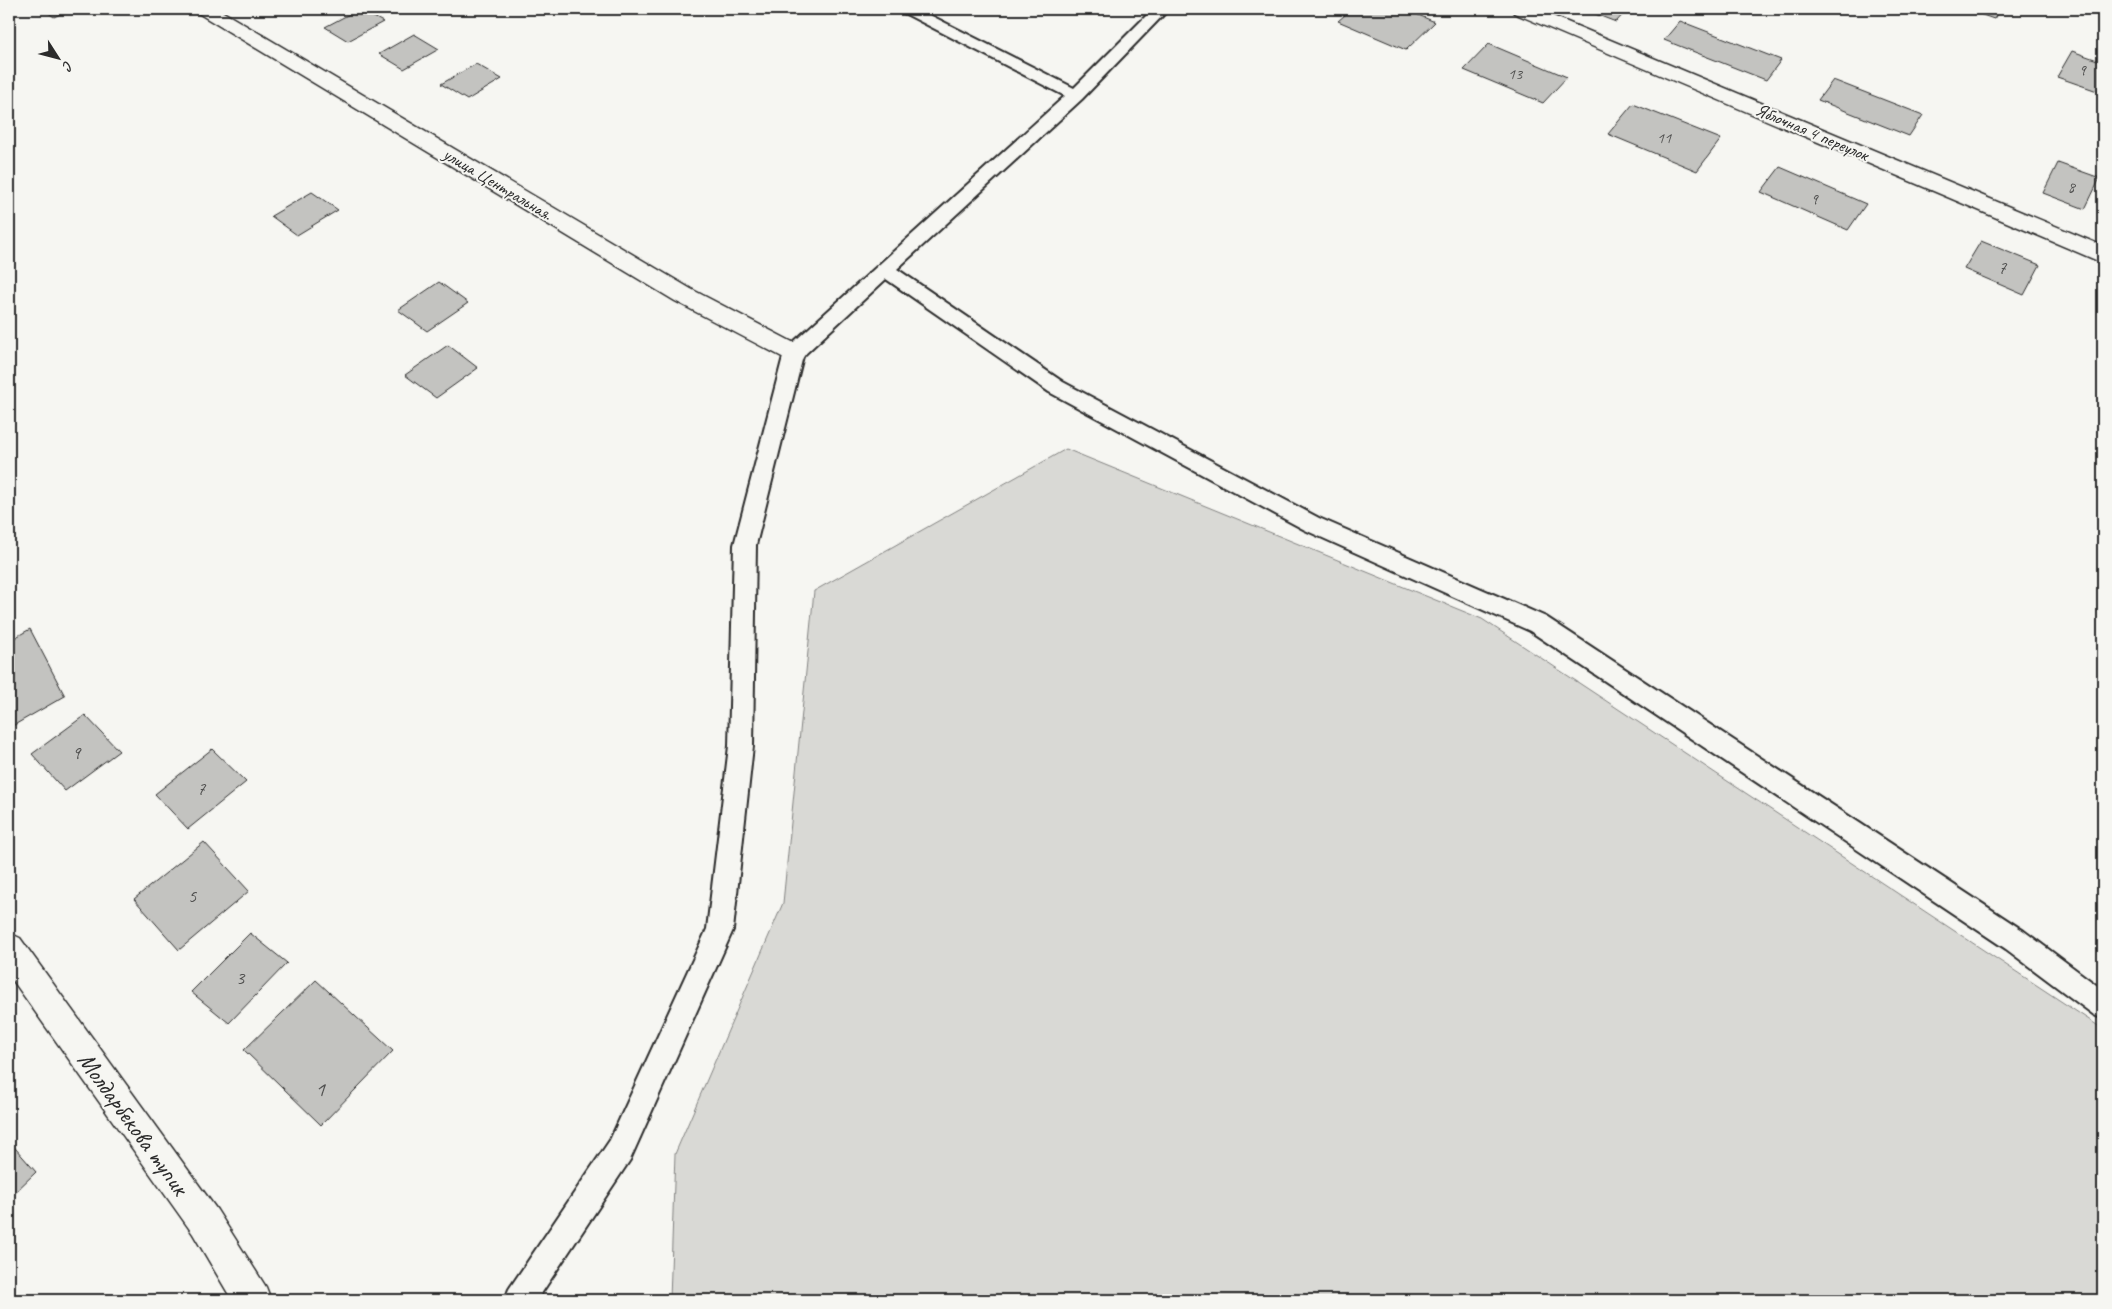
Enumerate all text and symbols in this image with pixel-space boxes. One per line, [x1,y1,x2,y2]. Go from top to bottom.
north arrow [32,32,82,82]
text: С [58,58,77,75]
house number: 9 [2078,60,2087,80]
house number: 13 [1508,64,1524,84]
street label: Яблочная 4 переулок [1752,98,1874,167]
house number: 11 [1657,128,1672,148]
street label: улица Центральная. [439,142,557,225]
house number: 8 [2067,177,2076,197]
house number: 9 [1810,189,1819,209]
house number: 7 [1998,256,2008,280]
house number: 9 [72,741,82,765]
house number: 7 [197,777,207,801]
house number: 5 [188,884,198,908]
house number: 3 [236,966,246,990]
street label: Молдарбекова тупик [70,1045,197,1203]
house number: 1 [315,1075,326,1103]

